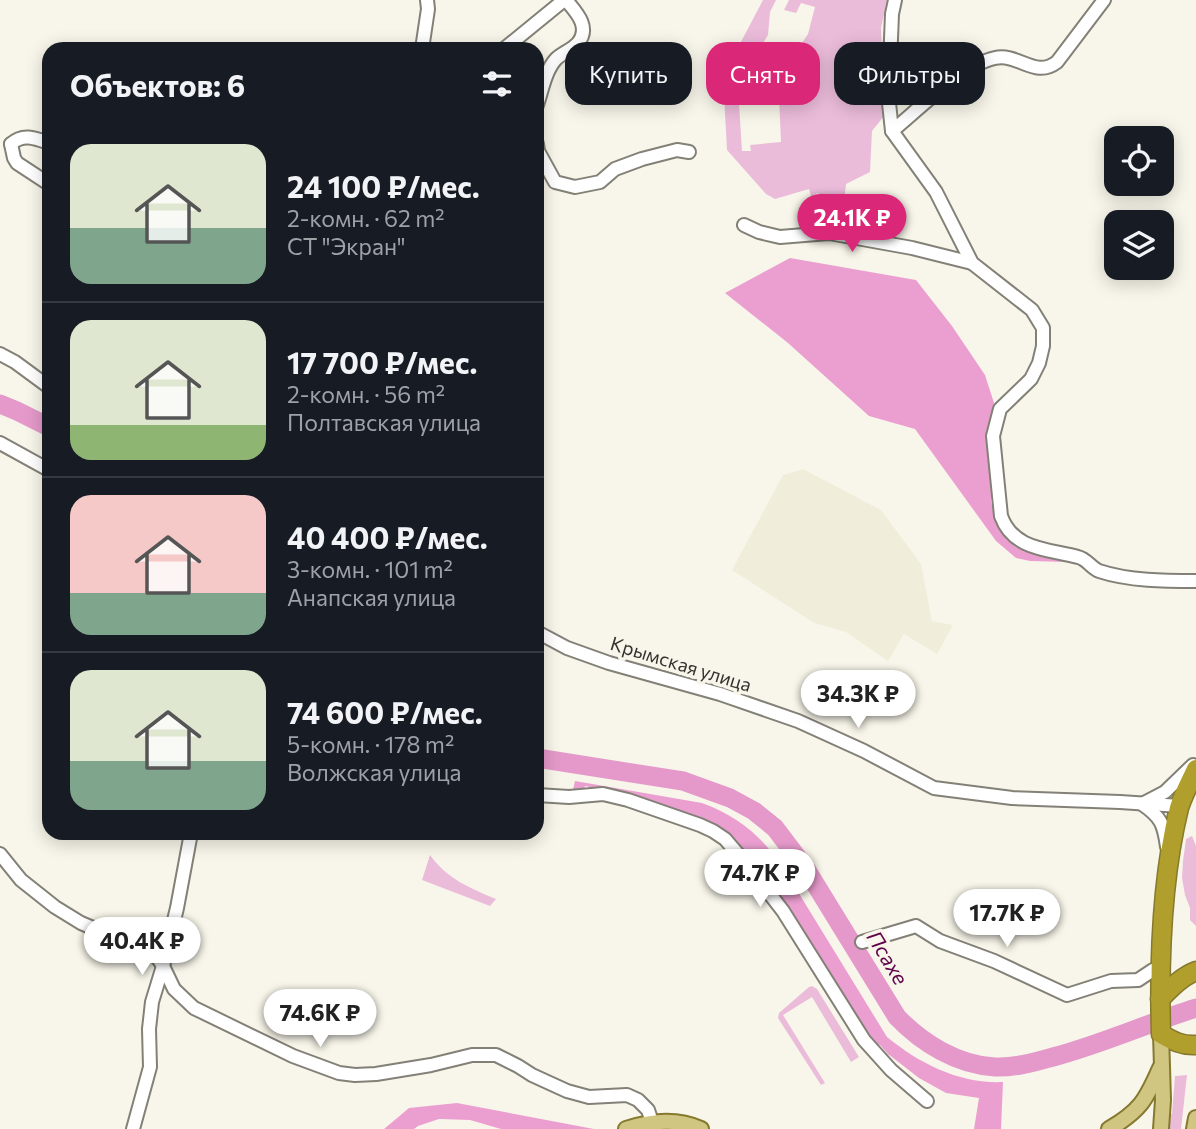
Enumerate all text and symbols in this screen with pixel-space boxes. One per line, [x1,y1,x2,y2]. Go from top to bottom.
chip: Купить [565,42,692,105]
chip: Снять [706,42,820,105]
chip: Фильтры [834,42,985,105]
icon: filters [478,65,516,103]
text: Объектов: 6 [70,66,245,103]
map controls [1104,126,1174,280]
button: locate [1104,126,1174,196]
text: 24 100 ₽/мес. [287,167,480,204]
icon: home [126,172,210,256]
pin: 24.1K ₽ [787,194,917,254]
text: 24.1K ₽ [813,203,891,231]
text: 2-комн. · 62 m² [287,204,444,232]
button: layers [1104,210,1174,280]
text: СТ "Экран" [287,232,406,260]
text: 17 700 ₽/мес. [287,343,477,380]
icon: home [126,348,210,432]
text: 2-комн. · 56 m² [287,380,445,408]
text: Полтавская улица [287,408,481,436]
text: 40 400 ₽/мес. [287,518,488,555]
icon: home [126,523,210,607]
text: 3-комн. · 101 m² [287,555,453,583]
text: Анапская улица [287,583,456,611]
street label: Крымская улица [608,631,754,696]
pin: 34.3K ₽ [793,670,923,730]
text: 34.3K ₽ [817,679,899,707]
text: 74 600 ₽/мес. [287,693,483,730]
icon: home [126,698,210,782]
text: 5-комн. · 178 m² [287,730,454,758]
text: Волжская улица [287,758,461,786]
pin: 74.7K ₽ [695,850,825,909]
text: 74.7K ₽ [720,858,800,886]
pin: 17.7K ₽ [942,890,1072,949]
text: 17.7K ₽ [969,898,1045,926]
pin: 40.4K ₽ [77,918,207,977]
text: 40.4K ₽ [100,926,184,954]
water label: Псахе [862,926,914,989]
pin: 74.6K ₽ [255,990,385,1049]
text: 74.6K ₽ [280,998,360,1026]

